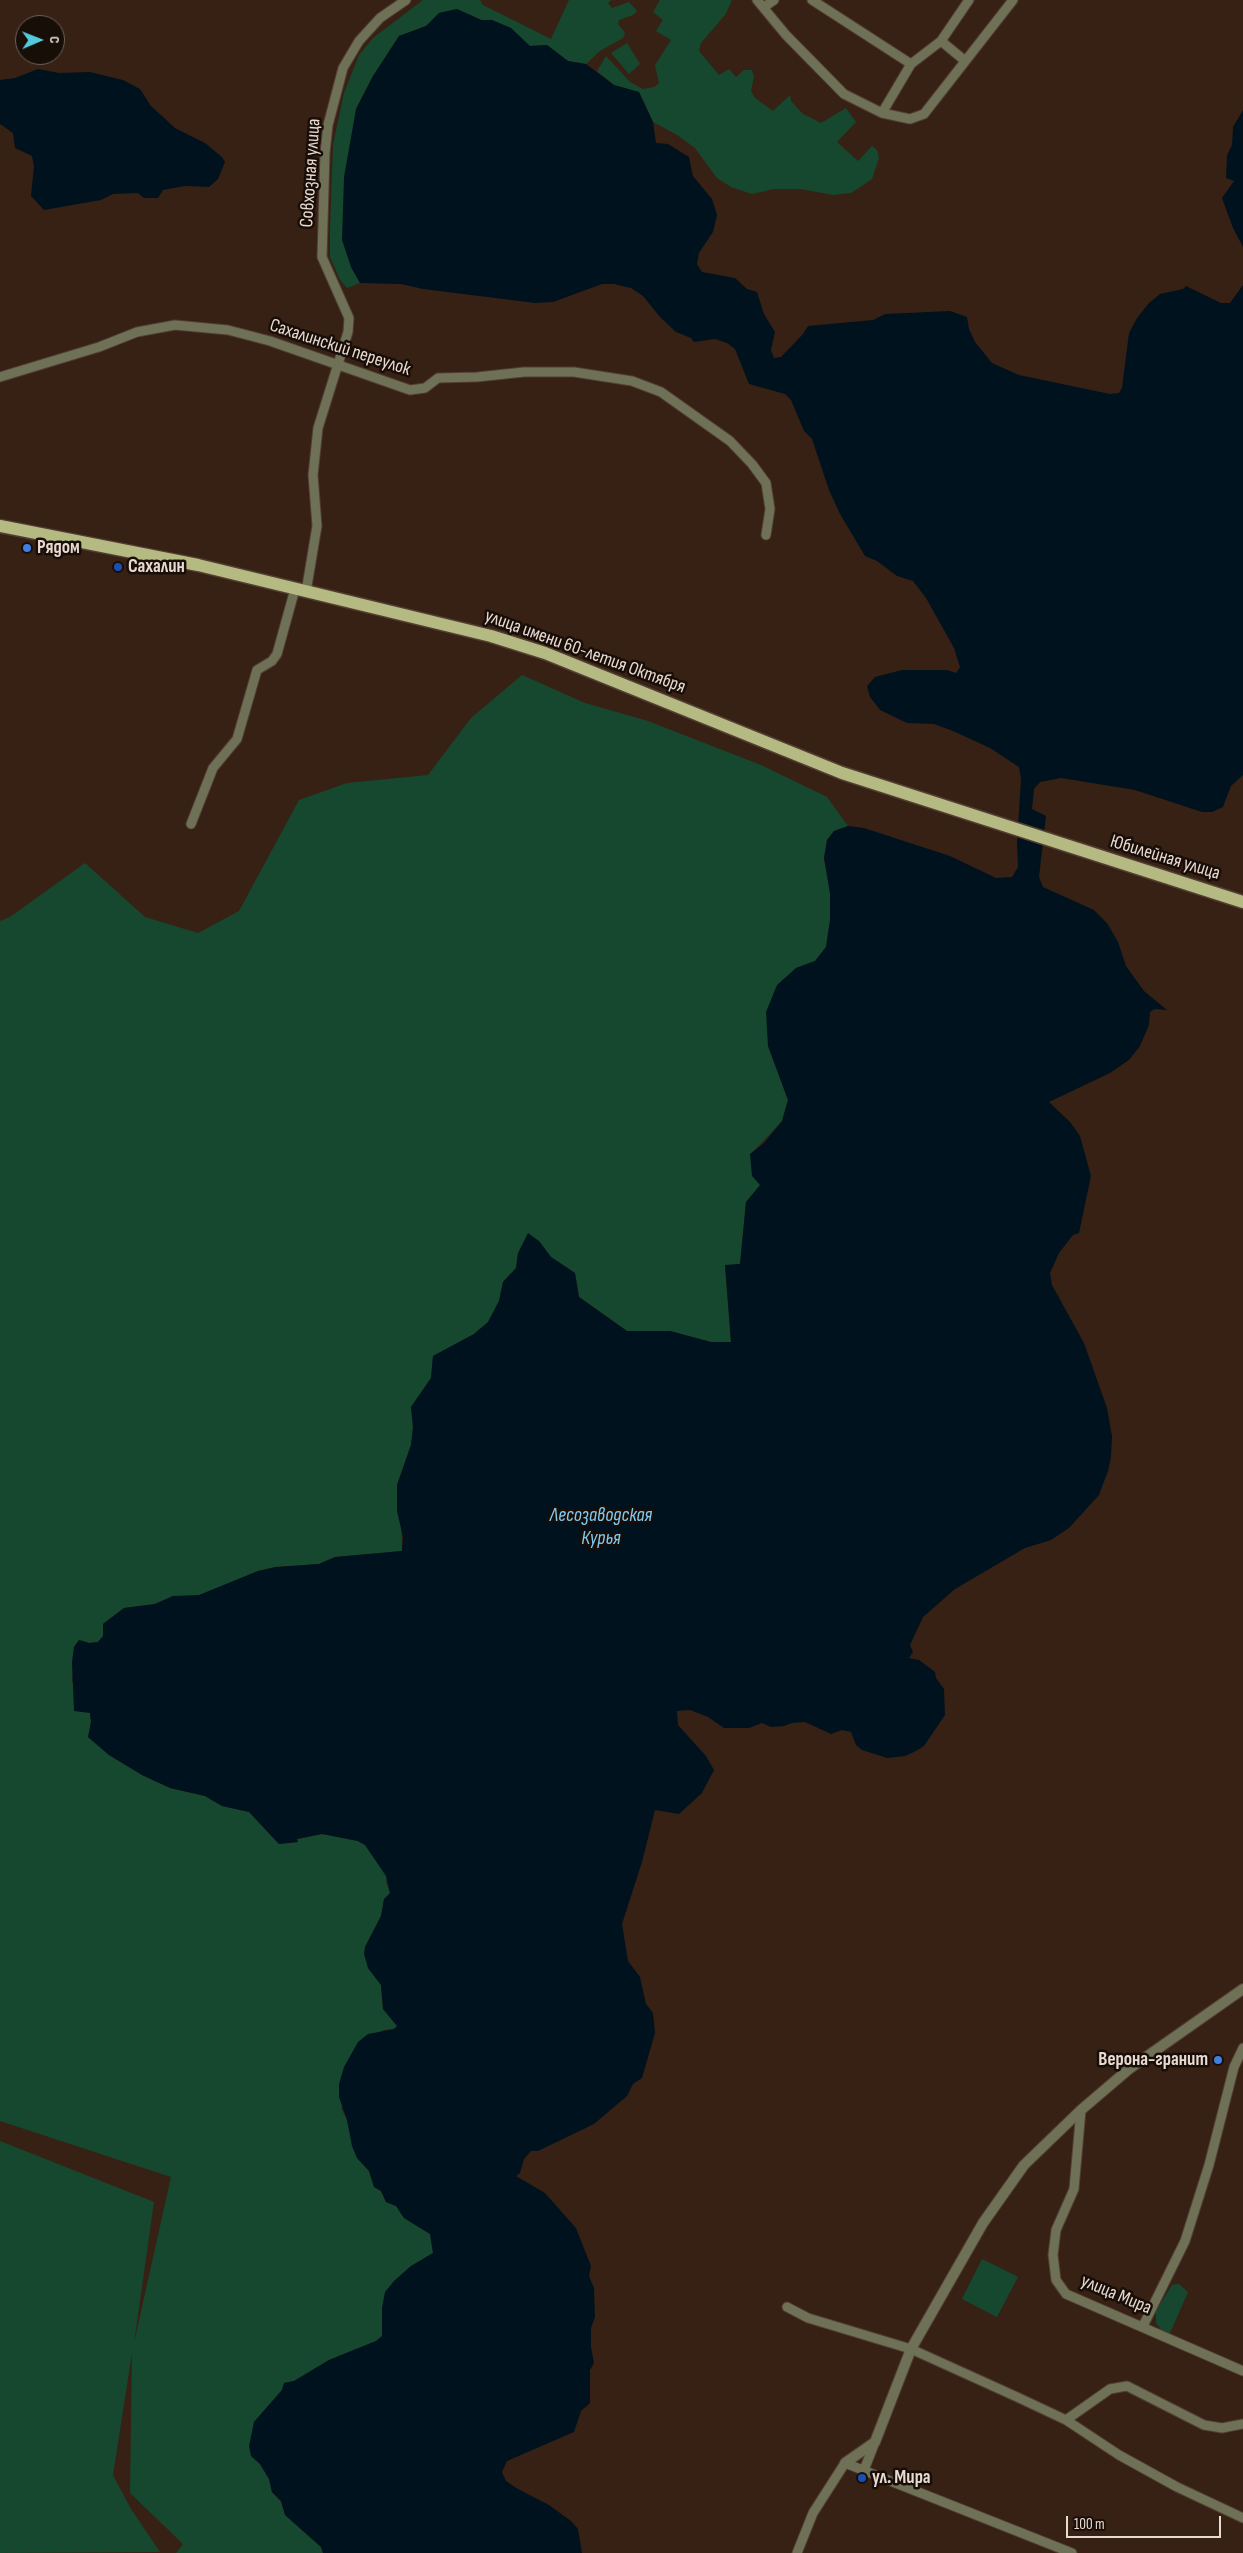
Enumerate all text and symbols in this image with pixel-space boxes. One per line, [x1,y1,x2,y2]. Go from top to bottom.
north arrow [15,15,65,65]
text: С [46,36,63,43]
street label: Совхозная улица [296,118,326,228]
street label: Сахалинский переулок [267,314,413,382]
place label: Рядом [37,537,80,559]
marker: Рядом [21,542,33,554]
place label: Сахалин [128,556,185,578]
marker: Сахалин [112,561,124,573]
street label: улица имени 60-летия Октября [482,605,688,699]
street label: Юбилейная улица [1107,830,1223,886]
water label: Лесозаводская Курья [550,1504,652,1551]
place label: Верона-гранит [1098,2049,1208,2071]
marker: Верона-гранит [1212,2054,1224,2066]
street label: улица Мира [1077,2270,1155,2320]
place label: ул. Мира [872,2467,931,2489]
marker: ул. Мира [856,2472,868,2484]
scale bar [1068,2506,1223,2538]
text: 100 m [1074,2515,1105,2534]

